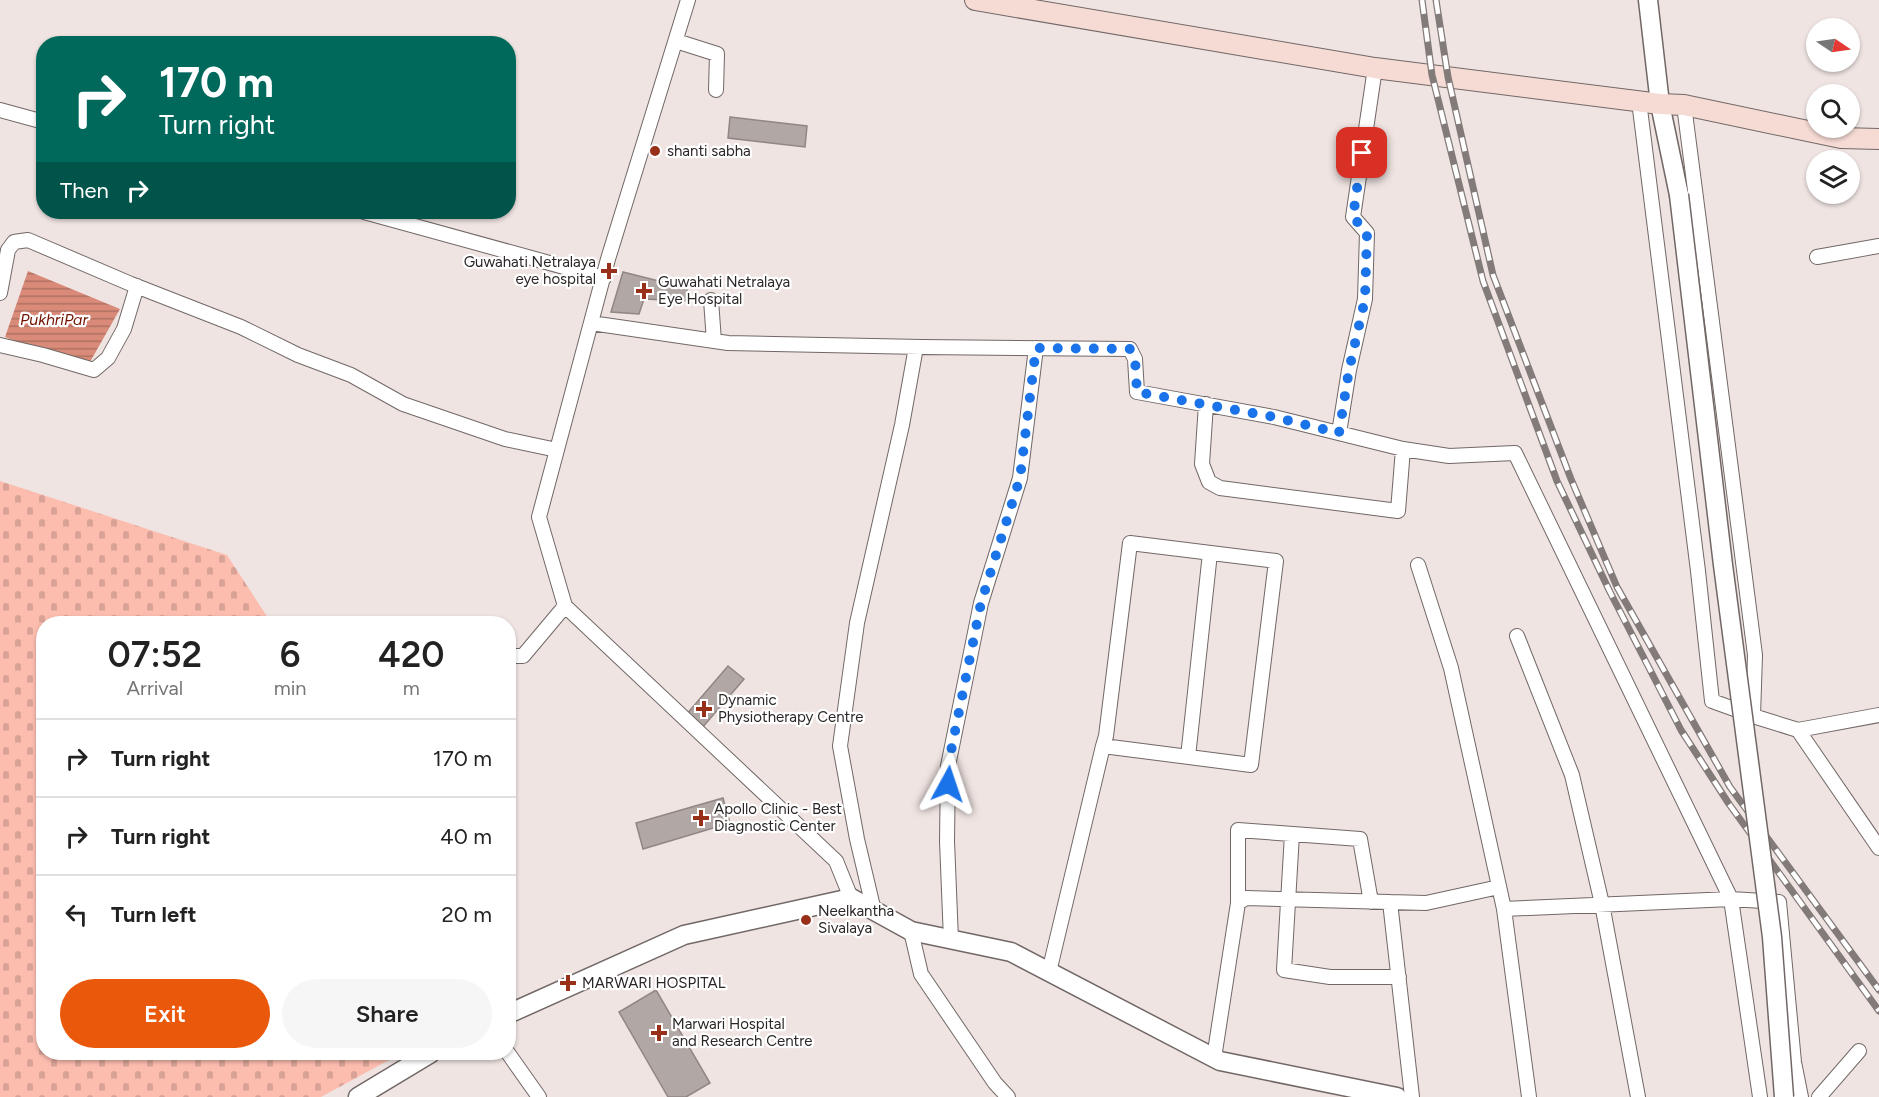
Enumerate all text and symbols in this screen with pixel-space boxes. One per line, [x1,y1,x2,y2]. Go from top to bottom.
north arrow [1806,18,1860,72]
map controls [1806,18,1860,204]
text: 170 m [159,57,274,108]
icon: right [60,60,138,138]
button: search [1806,84,1860,138]
text: Turn right [159,108,275,141]
pin [1336,127,1387,178]
icon: arrive [1345,136,1378,169]
place label: shanti sabha [667,142,751,160]
marker: shanti sabha [648,144,662,158]
button: layers [1806,150,1860,204]
icon: right [121,174,154,207]
text: Then [60,177,109,204]
place label: Guwahati Netralaya eye hospital [464,253,596,288]
marker: Guwahati Netralaya eye hospital [600,262,618,280]
place label: Guwahati Netralaya Eye Hospital [658,273,790,308]
marker: Guwahati Netralaya Eye Hospital [635,282,653,300]
water label: PukhriPar [20,310,89,329]
text: 07:52 [108,633,202,676]
text: 6 [280,633,300,676]
text: 420 [378,633,444,676]
text: Arrival [127,676,183,700]
text: min [274,676,306,700]
text: m [403,676,420,700]
place label: Dynamic Physiotherapy Centre [718,691,864,726]
marker: Dynamic Physiotherapy Centre [695,700,713,718]
icon: right [60,742,93,775]
text: Turn right [111,745,210,772]
text: 170 m [433,745,492,772]
position arrow [916,752,980,816]
place label: Apollo Clinic - Best Diagnostic Center [714,800,842,835]
marker: Apollo Clinic - Best Diagnostic Center [692,809,710,827]
icon: right [60,820,93,853]
text: Turn right [111,823,210,850]
text: 40 m [440,823,492,850]
icon: left [60,898,93,931]
text: Turn left [111,901,197,928]
text: 20 m [441,901,492,928]
place label: Neelkantha Sivalaya [818,902,894,937]
marker: Neelkantha Sivalaya [799,913,813,927]
marker: MARWARI HOSPITAL [559,974,577,992]
place label: MARWARI HOSPITAL [582,974,726,992]
button: Exit [60,979,270,1048]
button: Share [282,979,492,1048]
place label: Marwari Hospital and Research Centre [672,1015,813,1050]
marker: Marwari Hospital and Research Centre [650,1024,668,1042]

